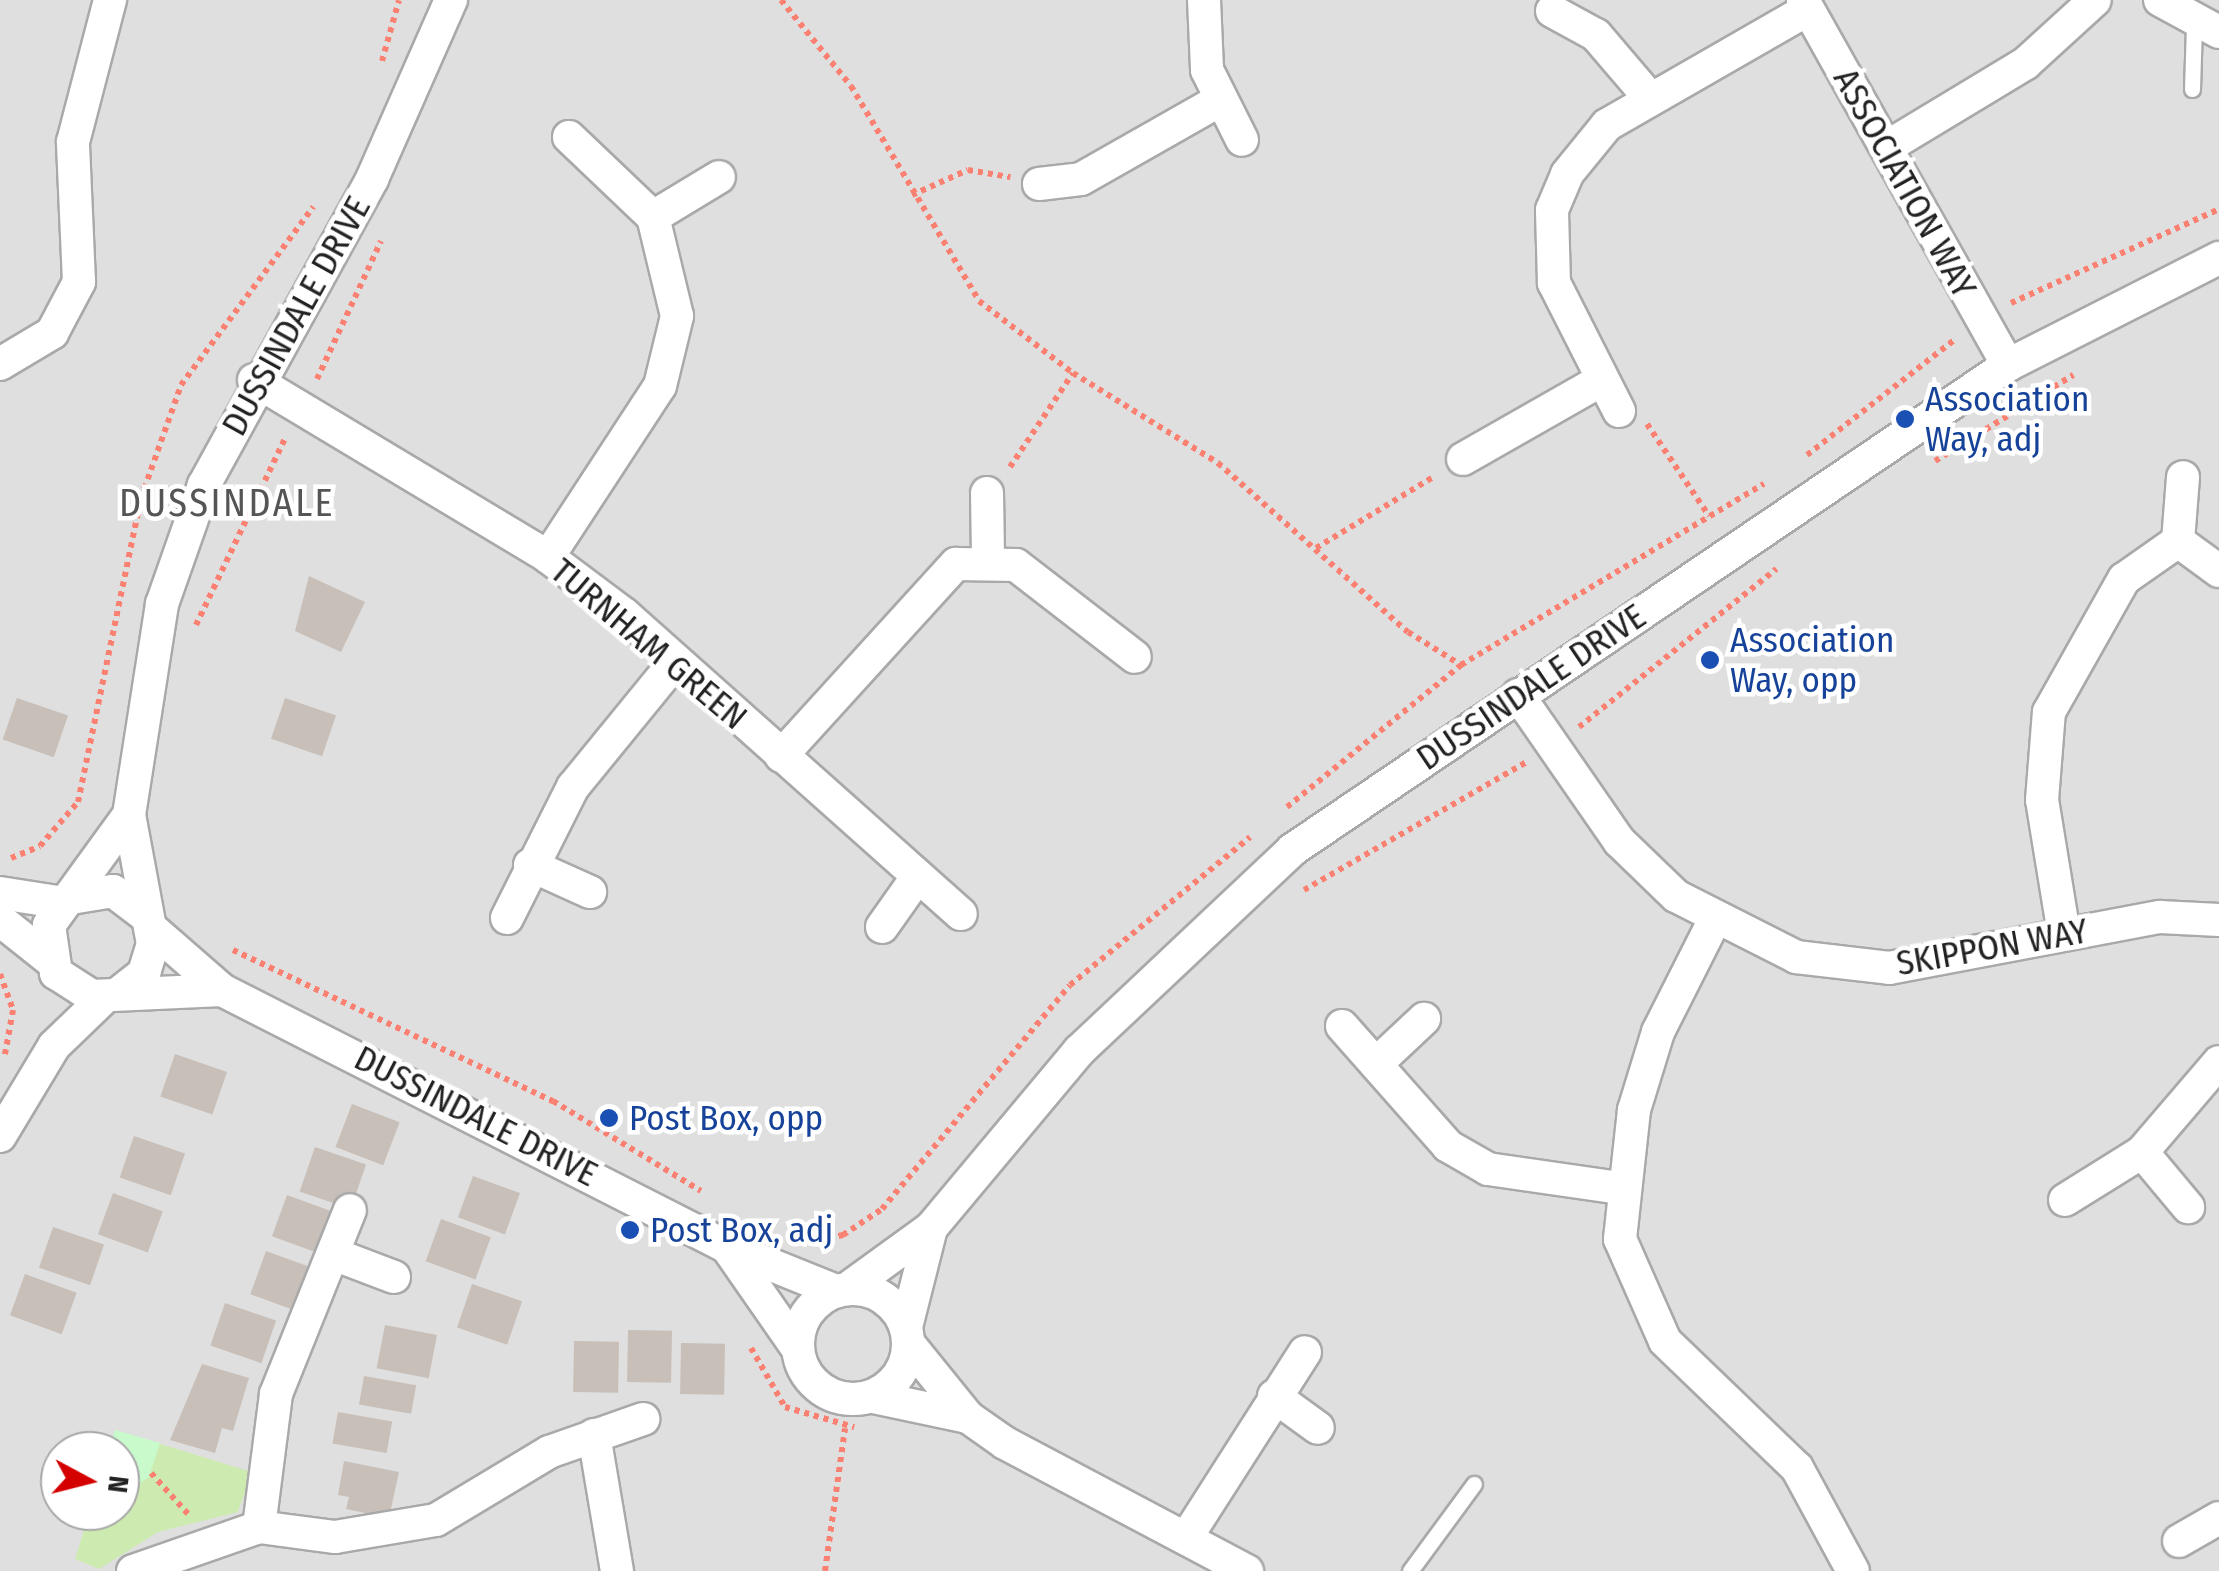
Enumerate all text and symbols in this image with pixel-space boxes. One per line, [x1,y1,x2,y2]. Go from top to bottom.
street label: ASSOCIATION WAY [1825,61,1985,305]
street label: DUSSINDALE DRIVE [213,189,379,443]
place label: Association Way, adj [1925,378,2089,460]
marker: Association Way, adj [1894,408,1916,430]
district label: DUSSINDALE [119,481,335,527]
street label: TURNHAM GREEN [542,550,756,738]
street label: DUSSINDALE DRIVE [1409,595,1653,779]
place label: Association Way, opp [1730,619,1894,701]
marker: Association Way, opp [1699,649,1721,671]
street label: SKIPPON WAY [1893,910,2091,984]
street label: DUSSINDALE DRIVE [348,1037,604,1195]
place label: Post Box, opp [629,1097,823,1139]
marker: Post Box, opp [598,1107,620,1129]
place label: Post Box, adj [650,1209,833,1251]
marker: Post Box, adj [619,1219,641,1241]
north arrow [40,1431,140,1531]
text: N [101,1474,136,1495]

